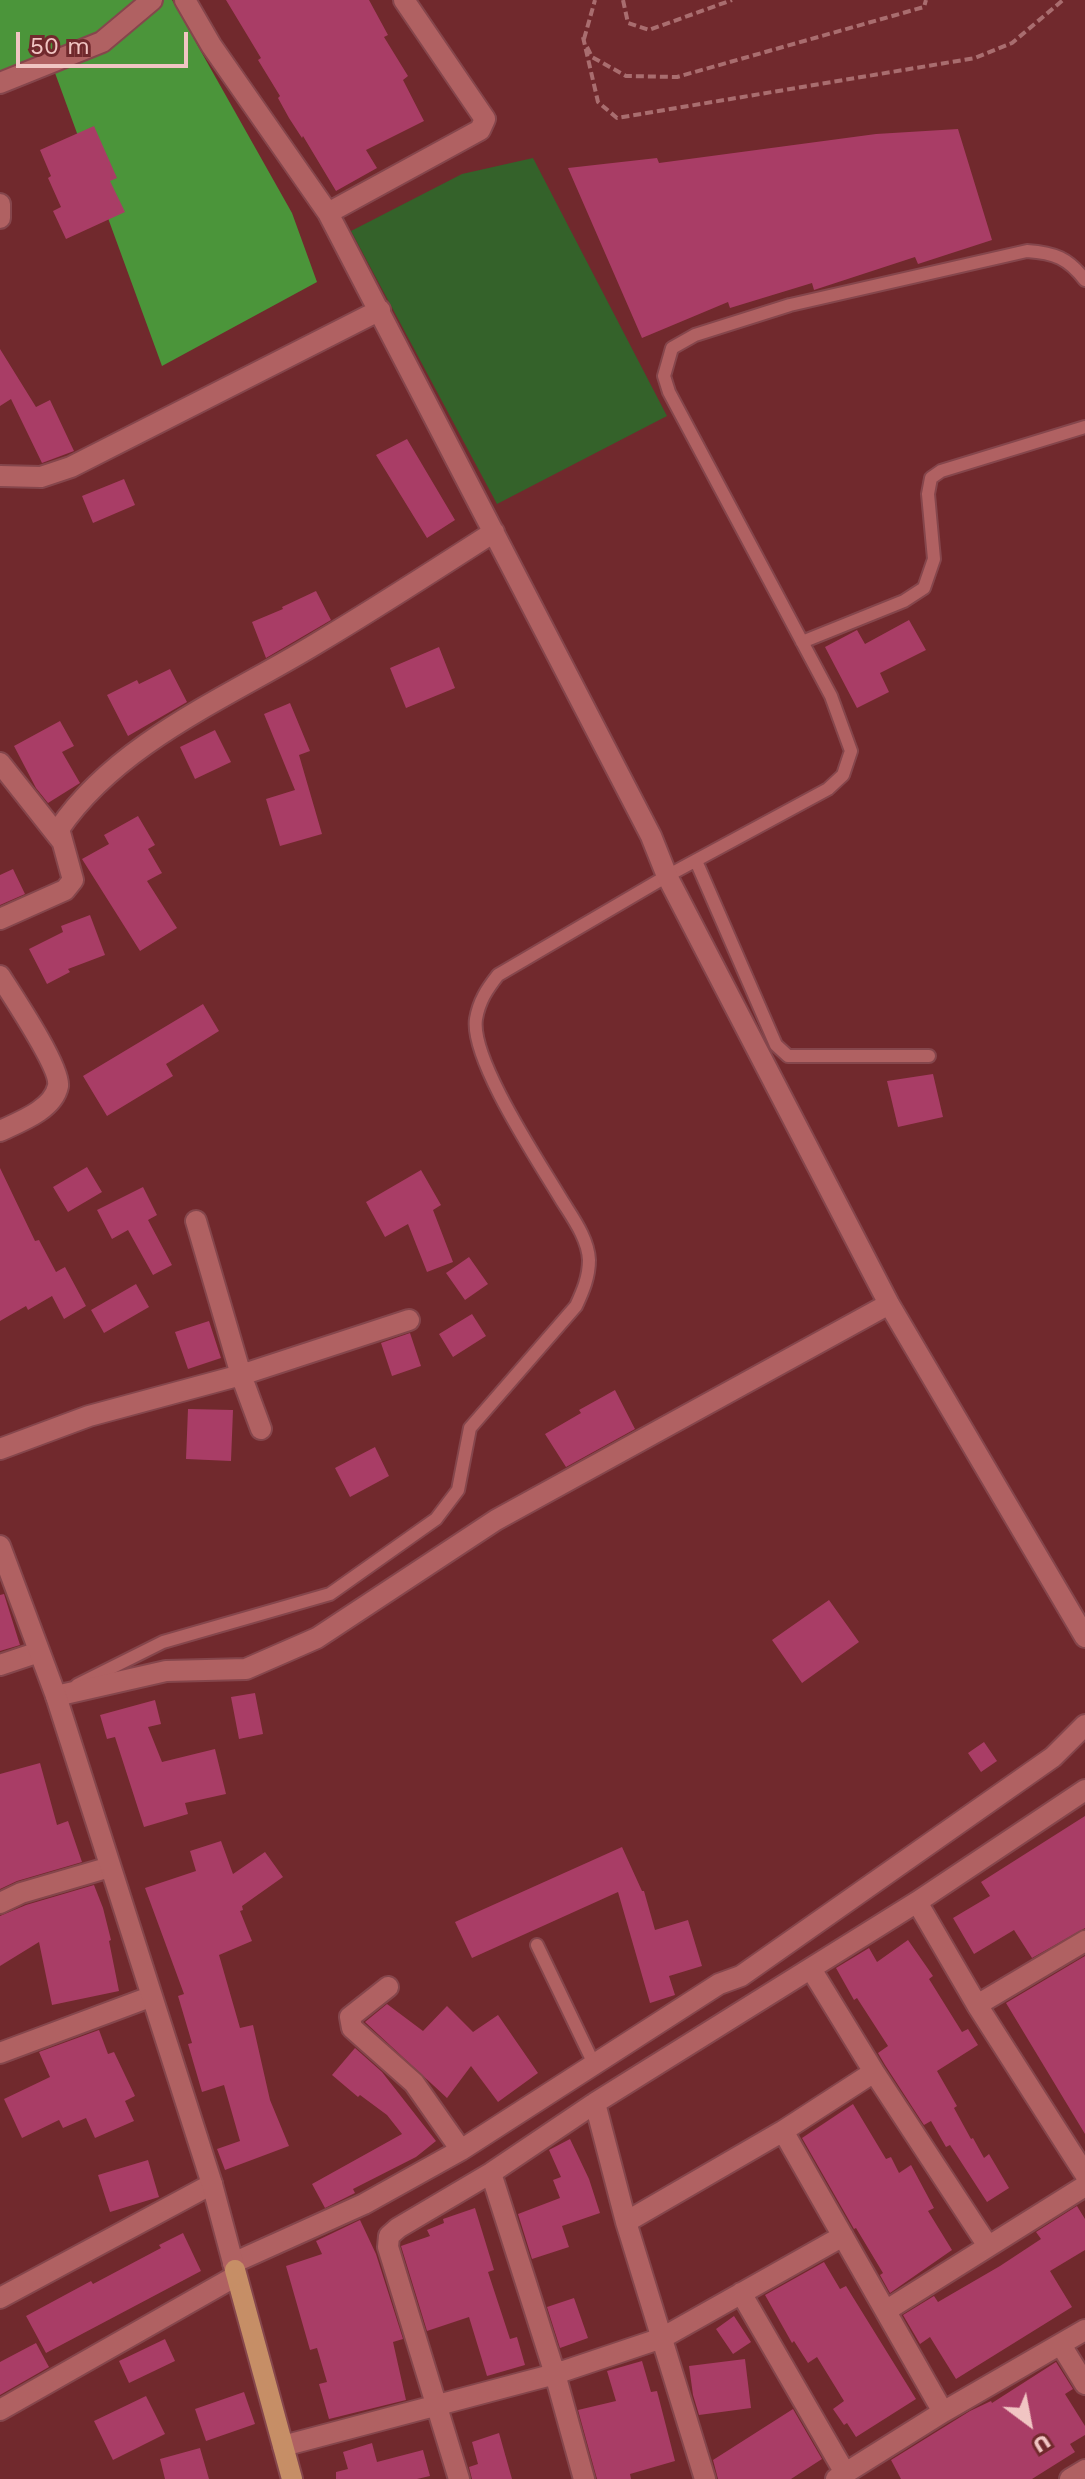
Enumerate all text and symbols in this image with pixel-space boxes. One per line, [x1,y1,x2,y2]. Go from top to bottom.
scale bar [20,16,192,66]
text: 50 m [30,32,90,60]
north arrow [989,2383,1069,2463]
text: U [1029,2429,1055,2459]

